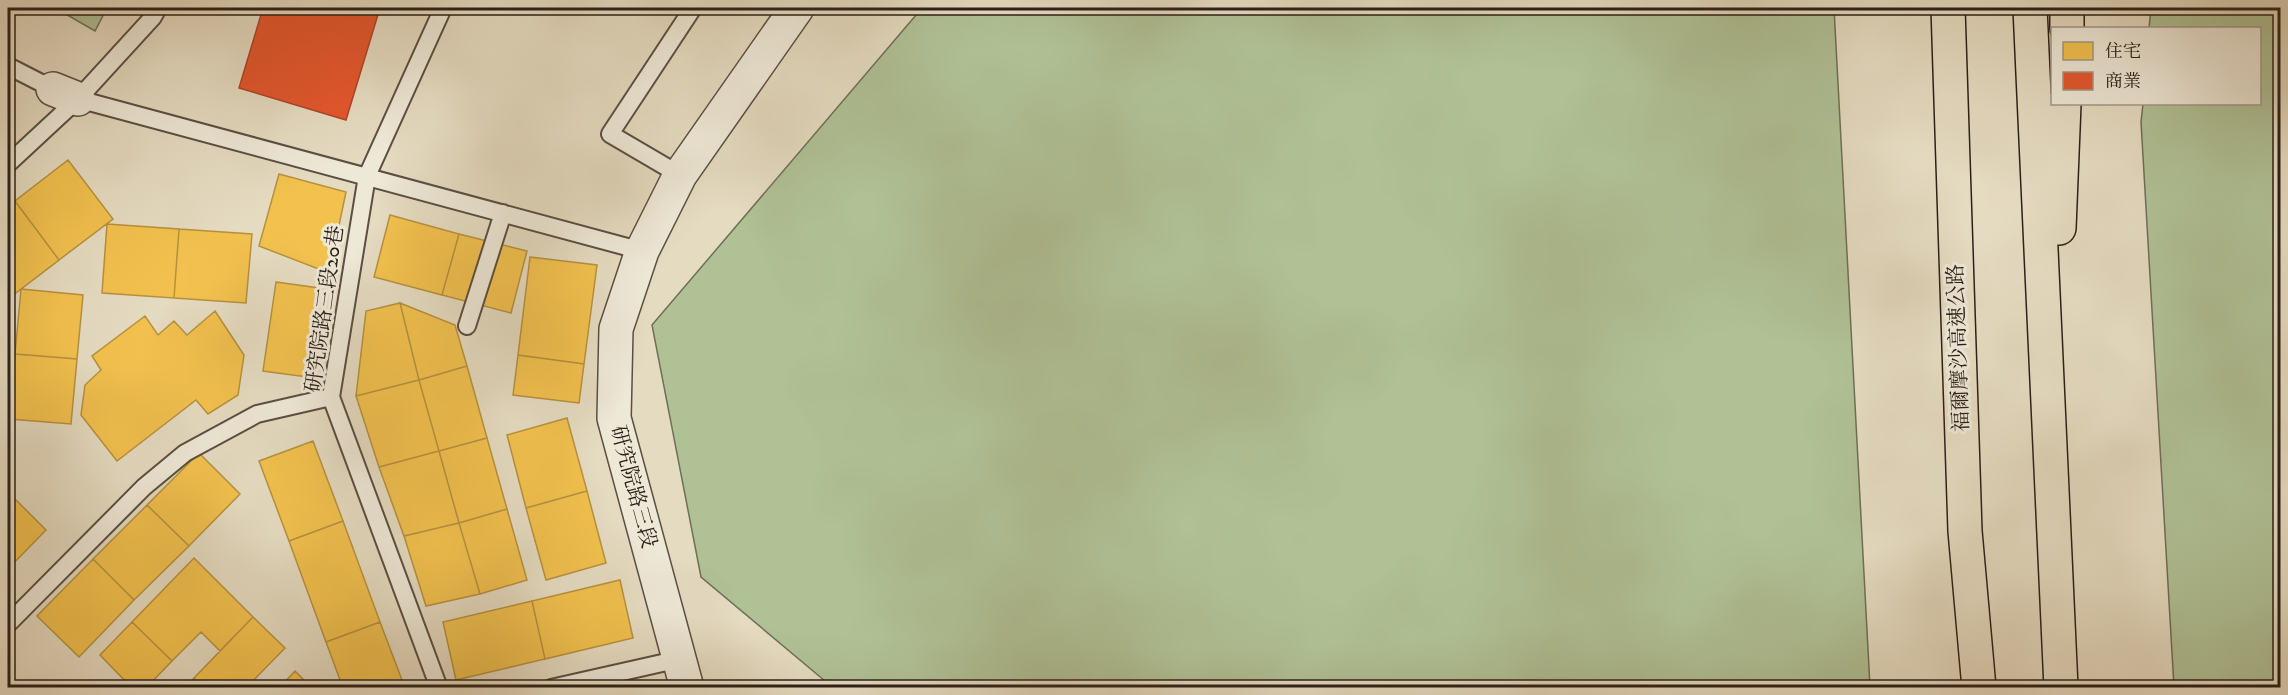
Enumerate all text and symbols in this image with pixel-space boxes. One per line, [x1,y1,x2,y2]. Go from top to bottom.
legend [2051,27,2261,105]
text: 住宅 [2105,41,2141,63]
text: 商業 [2105,71,2141,93]
street label: 研究院路三段20巷 [300,224,350,394]
street label: 福爾摩沙高速公路 [1943,264,1975,432]
street label: 研究院路三段 [604,423,662,551]

